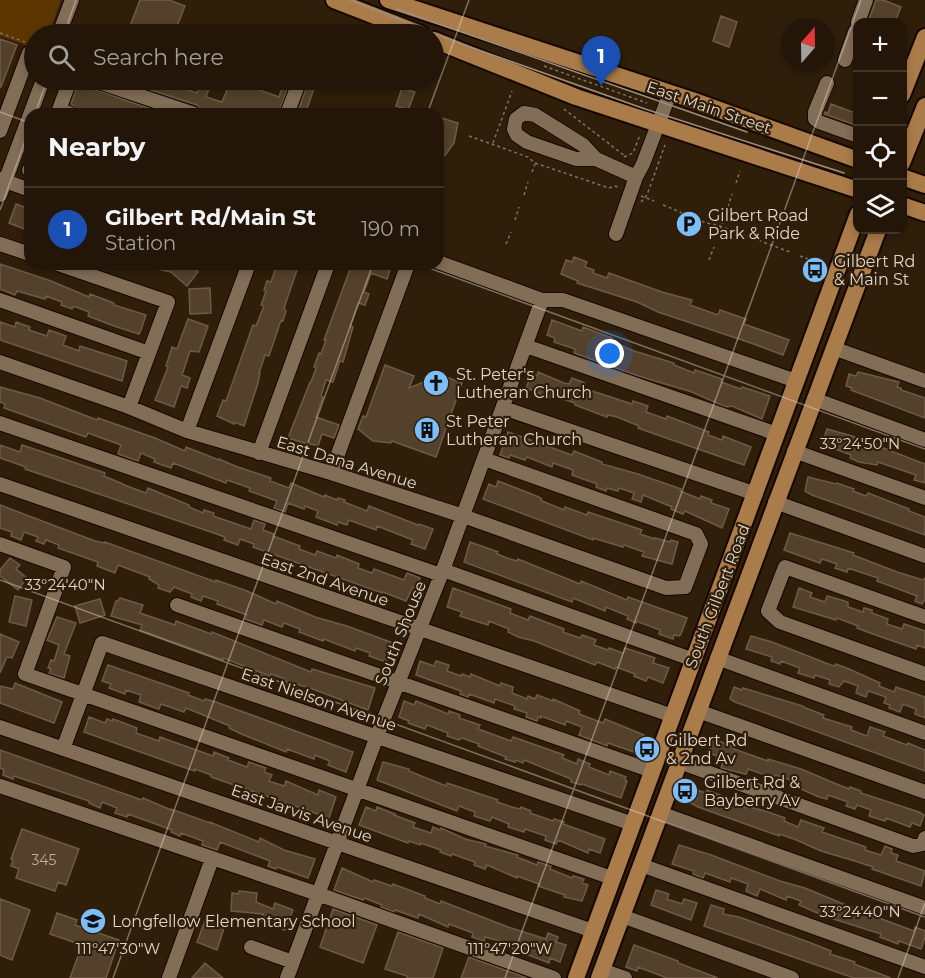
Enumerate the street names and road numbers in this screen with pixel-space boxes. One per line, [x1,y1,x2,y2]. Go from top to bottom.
street label: East Main Street [644,77,774,138]
street label: East Dana Avenue [274,432,419,493]
street label: South Gilbert Road [681,521,754,671]
street label: East 2nd Avenue [258,549,391,610]
street label: South Shouse [371,578,430,688]
street label: East Nielson Avenue [239,664,399,735]
street label: East Jarvis Avenue [229,780,375,847]

